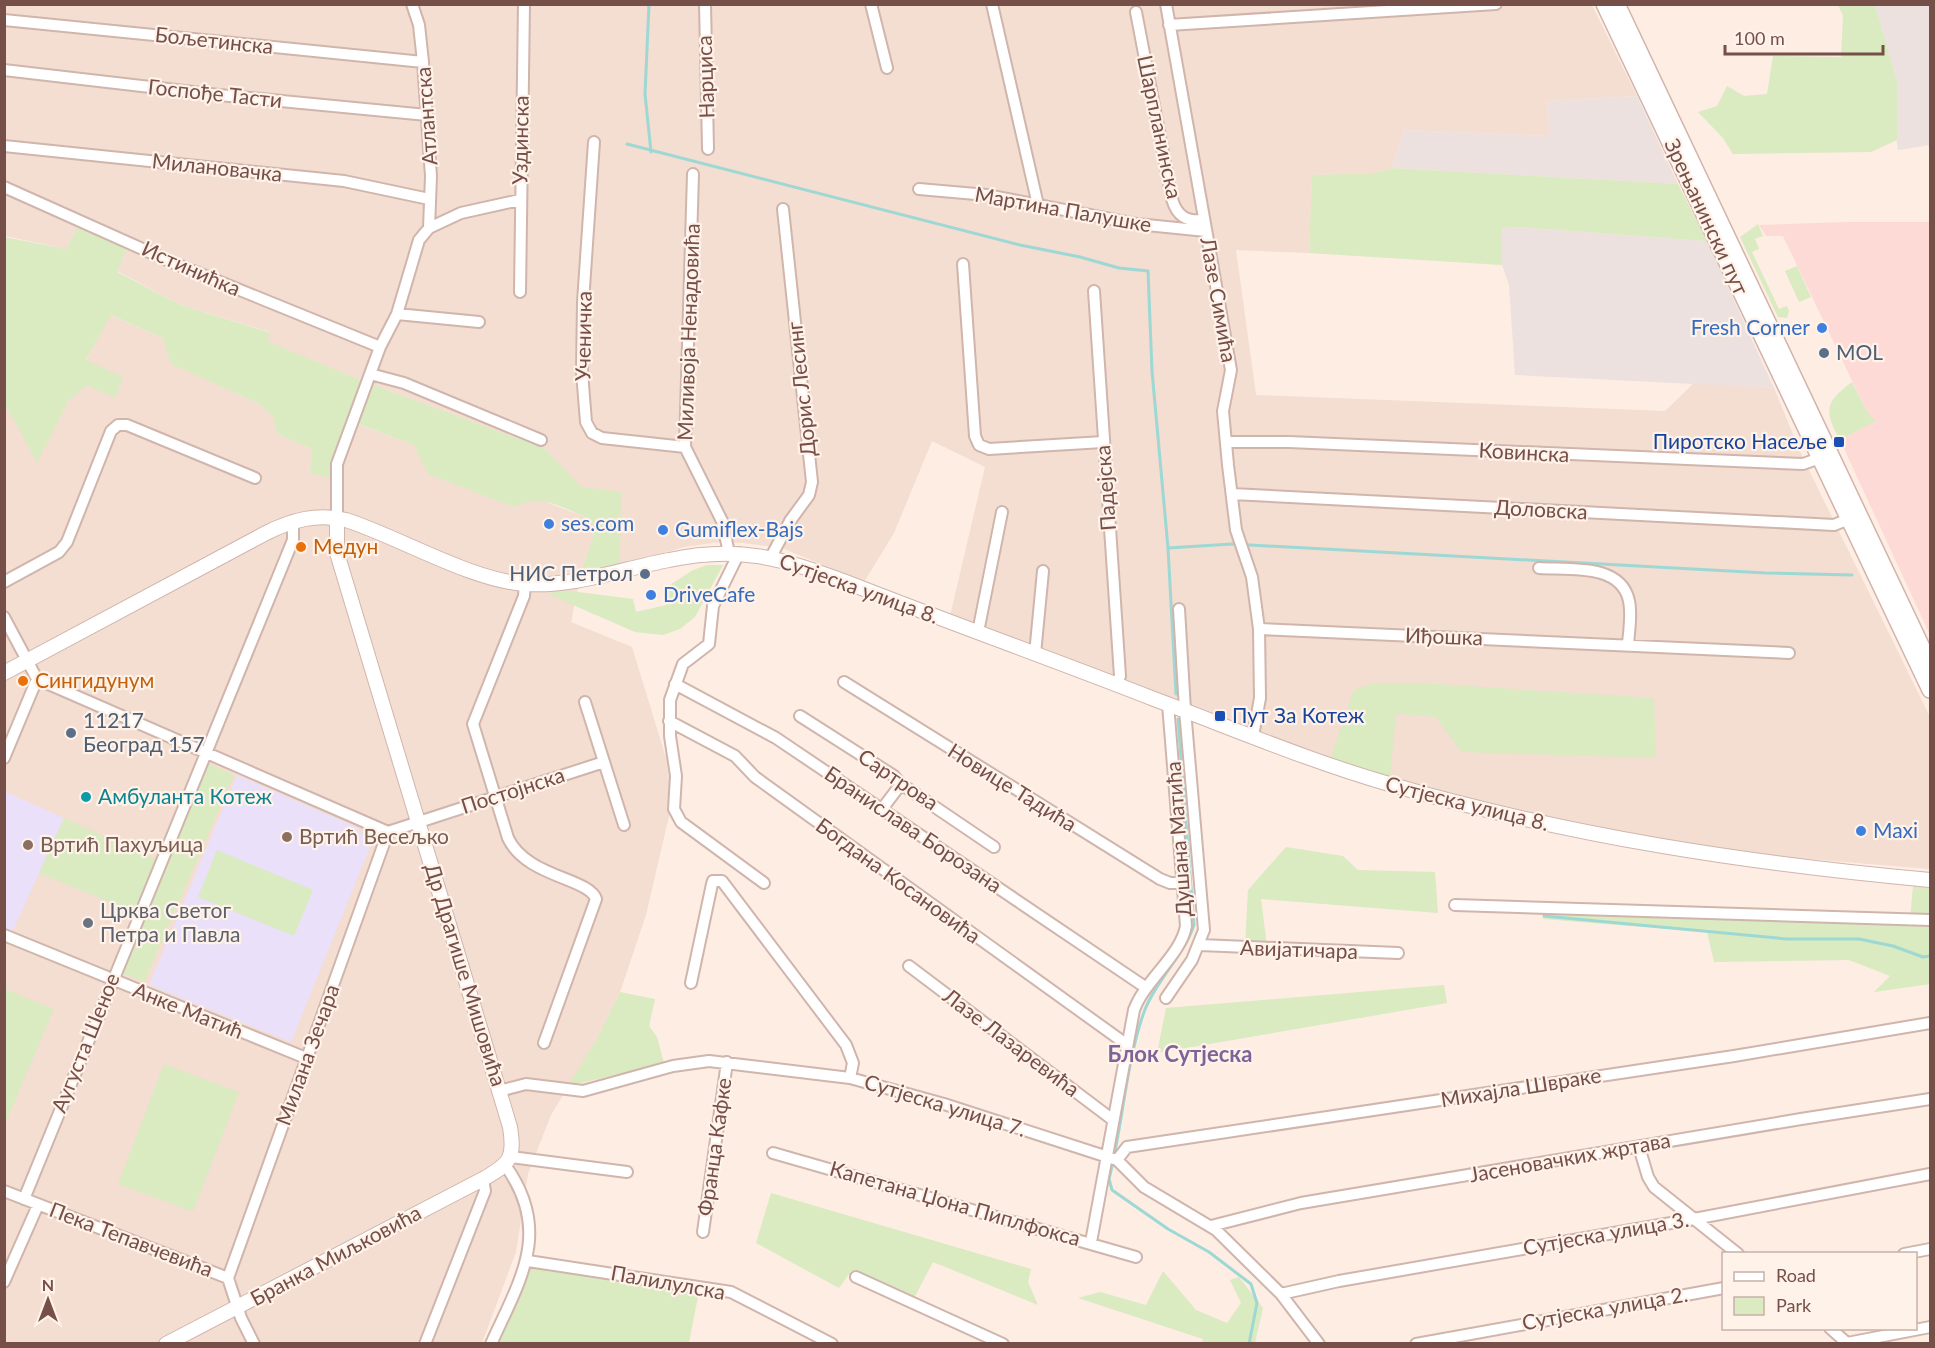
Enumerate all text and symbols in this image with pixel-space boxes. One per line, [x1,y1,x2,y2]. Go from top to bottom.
scale bar [1725,18,1882,56]
street label: Бољетинска [154,21,275,58]
text: 100 m [1734,27,1785,49]
street label: Нарциса [691,35,718,119]
street label: Шарпланинска [1133,53,1188,201]
street label: Атлантска [410,66,441,166]
street label: Госпође Тасти [147,73,283,112]
street label: Уздинска [506,95,533,185]
street label: Зрењанински пут [1660,134,1755,299]
street label: Милановачка [151,147,284,186]
street label: Мартина Палушке [973,181,1154,236]
street label: Миливоја Ненадовића [671,223,704,441]
street label: Лазе Симића [1196,234,1243,364]
street label: Истинићка [138,235,245,300]
street label: Ученичка [569,291,596,381]
place label: Fresh Corner [1691,314,1810,339]
street label: Дорис Лесинг [781,320,820,458]
marker: Fresh Corner [1815,321,1829,335]
place label: MOL [1836,339,1883,364]
marker: MOL [1817,346,1831,360]
place label: Пиротско Насеље [1653,428,1827,453]
marker: Пиротско Насеље [1832,435,1846,449]
street label: Ковинска [1478,437,1570,466]
street label: Падејска [1089,444,1120,532]
street label: Доловска [1494,494,1588,523]
place label: ses.com [561,510,634,535]
place label: Gumiflex-Bajs [675,516,803,541]
marker: ses.com [542,517,556,531]
marker: Gumiflex-Bajs [656,523,670,537]
place label: Медун [313,533,378,558]
marker: Медун [294,540,308,554]
street label: Сутјеска улица 8. [776,547,943,628]
place label: НИС Петрол [509,560,633,585]
marker: НИС Петрол [638,567,652,581]
place label: DriveCafe [663,581,755,606]
marker: DriveCafe [644,588,658,602]
street label: Иђошка [1405,622,1484,649]
place label: Сингидунум [35,667,154,692]
marker: Сингидунум [16,674,30,688]
place label: Пут За Котеж [1232,702,1365,727]
place label: 11217 Београд 157 [83,707,205,756]
marker: Пут За Котеж [1213,709,1227,723]
marker: 11217 Београд 157 [64,726,78,740]
street label: Новице Тадића [944,737,1082,836]
street label: Сартрова [854,743,944,815]
street label: Бранислава Борозана [820,760,1007,897]
street label: Душана Матића [1160,760,1195,918]
street label: Постојнска [458,761,567,818]
street label: Сутјеска улица 8. [1383,770,1552,835]
place label: Амбуланта Котеж [98,783,272,808]
marker: Амбуланта Котеж [79,790,93,804]
street label: Богдана Косановића [812,812,986,948]
place label: Maxi [1873,817,1918,842]
place label: Вртић Весељко [299,823,449,848]
marker: Maxi [1854,824,1868,838]
marker: Вртић Весељко [280,830,294,844]
place label: Вртић Пахуљица [40,831,203,856]
marker: Вртић Пахуљица [21,838,35,852]
street label: Др Драгише Мишовића [421,860,512,1089]
place label: Црква Светог Петра и Павла [100,897,240,946]
marker: Црква Светог Петра и Павла [81,916,95,930]
street label: Авијатичара [1240,934,1358,963]
street label: Аугуста Шеное [45,969,124,1116]
street label: Анке Матић [130,976,247,1043]
street label: Милана Зечара [269,981,344,1128]
street label: Лазе Лазаревића [938,982,1085,1101]
district label: Блок Сутјеска [1108,1040,1252,1067]
street label: Михајла Швраке [1439,1061,1603,1112]
street label: Сутјеска улица 7. [862,1068,1029,1141]
street label: Франца Кафке [691,1076,736,1218]
street label: Јасеновачких жртава [1467,1127,1672,1187]
street label: Капетана Џона Пиплфокса [827,1155,1084,1250]
street label: Пека Тепавчевића [46,1196,217,1281]
street label: Бранка Миљковића [246,1199,425,1310]
street label: Сутјеска улица 3. [1521,1206,1691,1259]
legend [1722,1252,1917,1330]
street label: Палилулска [609,1259,727,1304]
text: Road [1776,1264,1816,1286]
north arrow [18,1270,78,1330]
text: N [42,1275,54,1294]
street label: Сутјеска улица 2. [1520,1281,1690,1334]
text: Park [1776,1294,1812,1316]

